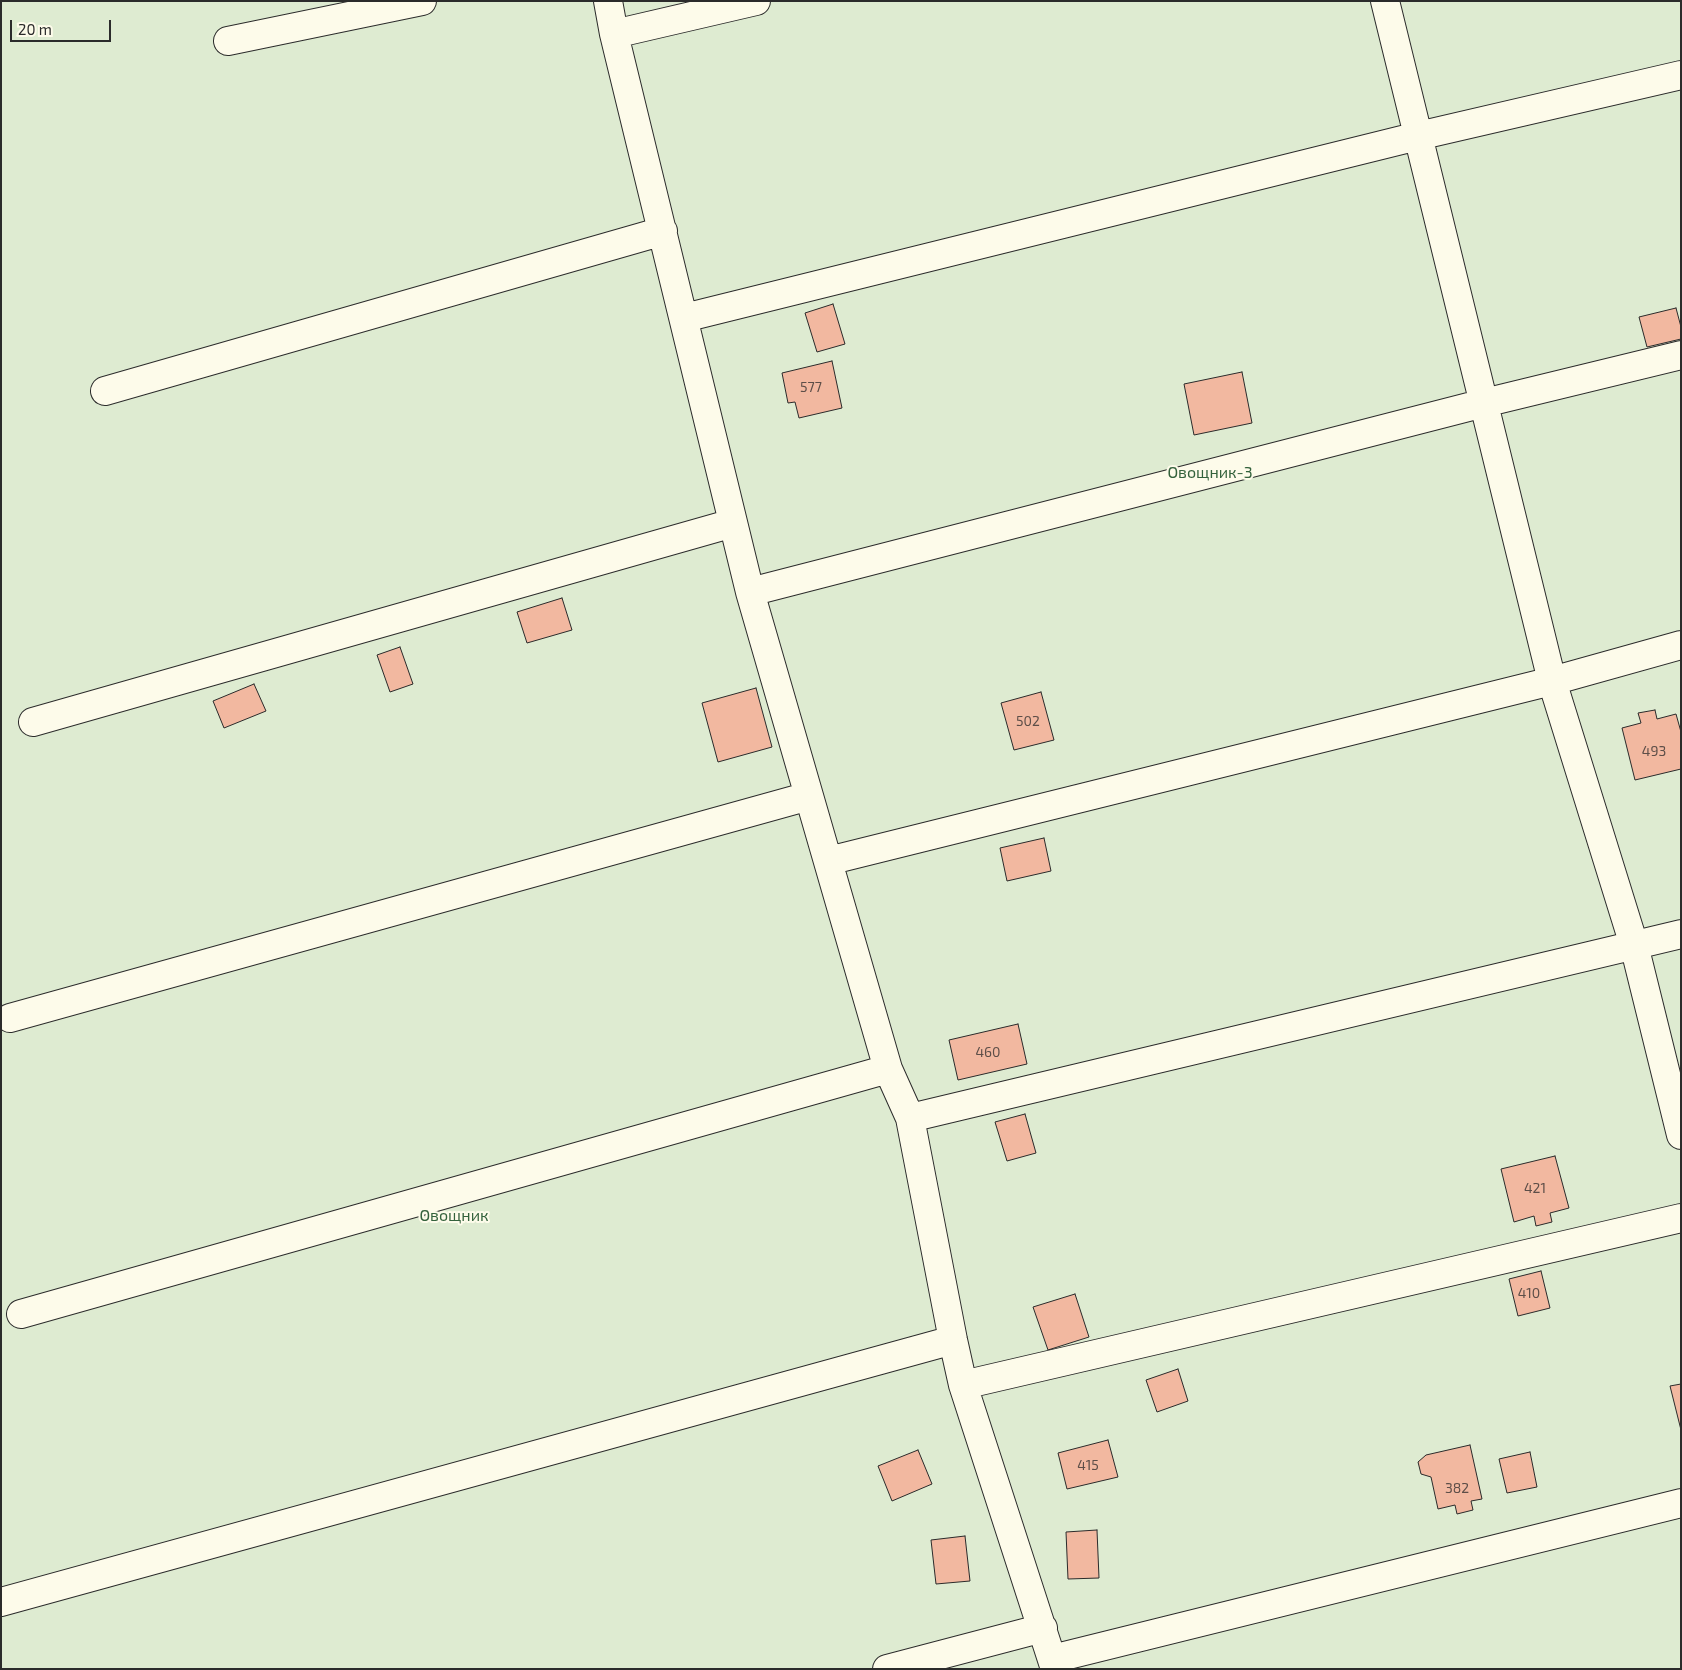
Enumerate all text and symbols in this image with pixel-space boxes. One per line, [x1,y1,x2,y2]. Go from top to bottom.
scale bar [12,10,114,42]
text: 20 m [18,20,52,38]
house number: 577 [800,379,822,395]
park label: Овощник-3 [1167,463,1253,483]
house number: 502 [1016,713,1040,729]
house number: 493 [1642,743,1666,759]
house number: 460 [975,1044,1001,1060]
house number: 421 [1524,1180,1546,1196]
park label: Овощник [419,1206,489,1226]
house number: 410 [1518,1285,1540,1301]
house number: 415 [1077,1457,1099,1473]
house number: 382 [1445,1480,1469,1496]

